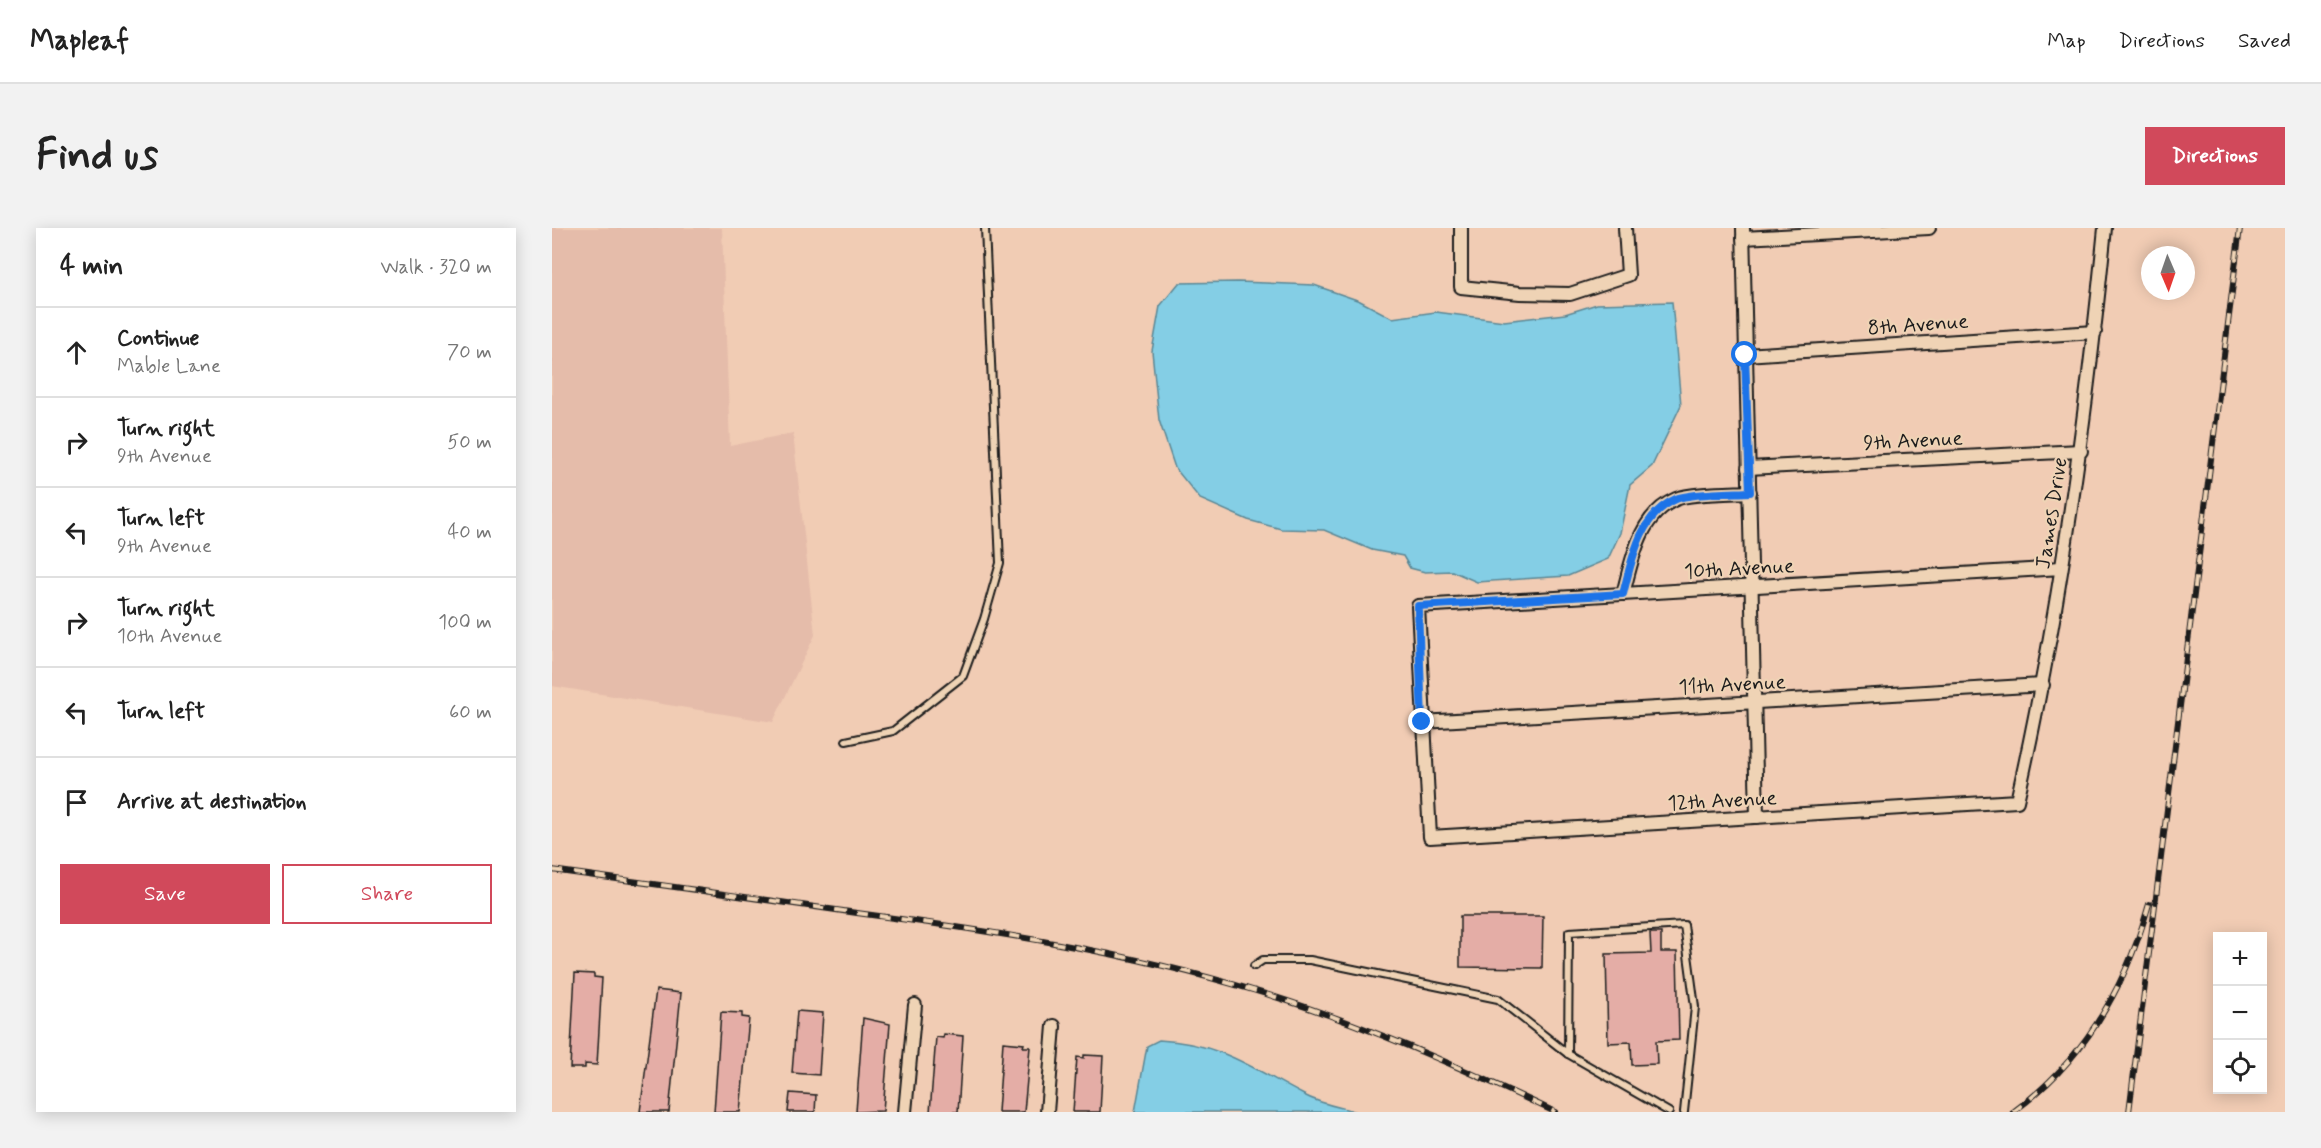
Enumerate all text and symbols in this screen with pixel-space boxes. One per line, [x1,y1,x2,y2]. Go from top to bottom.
text: Mapleaf [30,23,129,60]
text: Map [2047,27,2086,55]
text: Directions [2119,27,2205,55]
text: Saved [2238,27,2291,55]
button: Directions [2145,127,2285,185]
text: Find us [36,129,158,184]
north arrow [2141,246,2195,300]
text: 4 min [60,250,123,284]
text: Walk · 320 m [380,254,492,281]
street label: 8th Avenue [1867,308,1969,342]
text: Continue [117,325,199,353]
icon: ahead [60,336,93,369]
text: 70 m [447,339,492,366]
route start [1731,341,1757,367]
text: Mable Lane [117,353,221,380]
text: Turn right [117,415,215,443]
street label: 9th Avenue [1863,424,1963,458]
icon: right [60,426,93,459]
text: 50 m [447,429,492,456]
text: 9th Avenue [117,443,212,470]
street label: James Drive [2029,455,2075,571]
text: Turn left [117,505,205,533]
icon: left [60,516,93,549]
text: 40 m [448,519,492,546]
text: 9th Avenue [117,533,212,560]
street label: 10th Avenue [1683,552,1795,586]
text: Turn right [117,595,215,623]
icon: right [60,606,93,639]
text: 100 m [438,609,492,636]
text: 10th Avenue [117,623,222,650]
street label: 11th Avenue [1678,668,1787,702]
icon: left [60,696,93,729]
text: Turn left [117,698,205,726]
text: 60 m [449,699,492,726]
route end [1408,708,1434,734]
street label: 12th Avenue [1667,784,1778,818]
icon: arrive [60,786,93,819]
text: Arrive at destination [117,788,307,816]
button: Save [60,864,270,924]
button: Share [282,864,492,924]
map controls [2213,932,2267,1094]
button: + [2213,932,2267,986]
button: − [2213,986,2267,1040]
button: locate [2213,1040,2267,1094]

